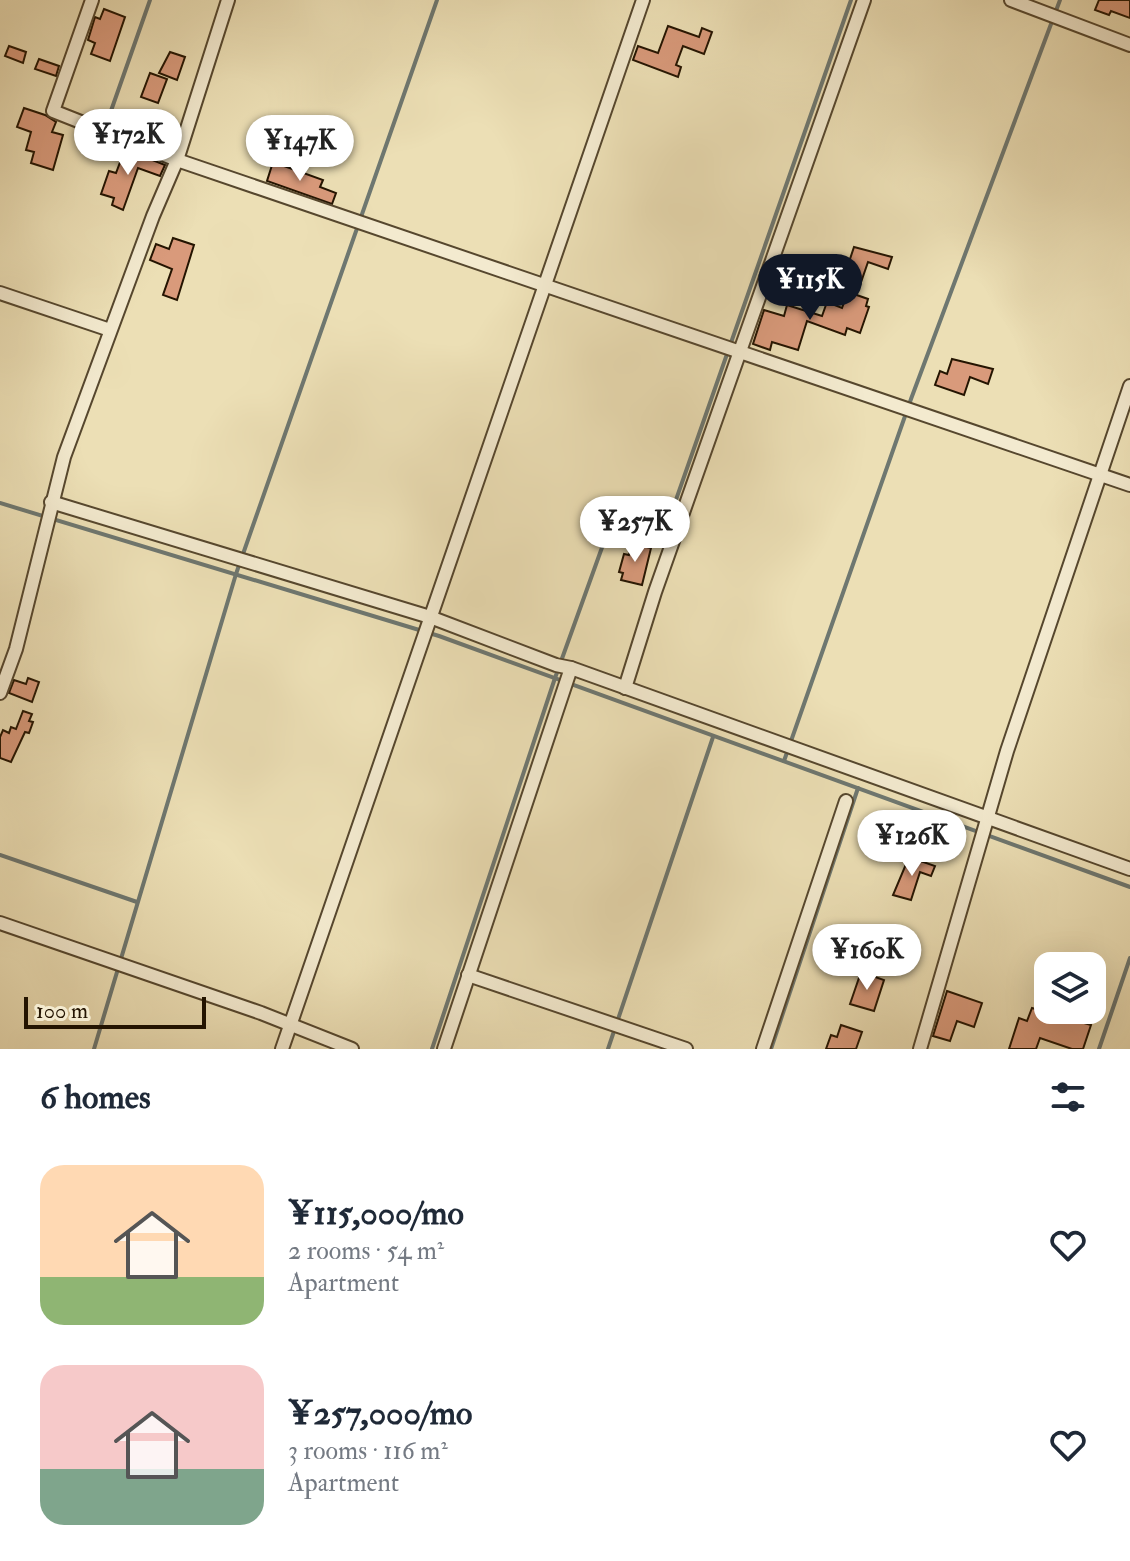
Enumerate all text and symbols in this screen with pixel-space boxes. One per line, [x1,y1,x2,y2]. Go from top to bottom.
pin: ¥172K [72,109,184,177]
pin: ¥147K [244,115,356,183]
text: ¥172K [92,119,164,151]
text: ¥147K [264,125,336,157]
pin: ¥115K [754,254,866,322]
text: ¥115K [776,264,844,296]
pin: ¥257K [579,496,691,564]
text: ¥257K [598,506,672,538]
pin: ¥126K [856,810,968,878]
text: ¥126K [875,820,949,852]
pin: ¥160K [811,924,923,992]
text: ¥160K [830,934,904,966]
map controls [1034,952,1106,1024]
button: layers [1034,952,1106,1024]
scale bar [24,993,206,1029]
text: 100 m [36,997,88,1025]
icon: filters [1046,1075,1090,1119]
text: 6 homes [40,1076,151,1119]
text: ¥115,000/mo [288,1192,464,1235]
icon: home [104,1197,200,1293]
icon: heart [1046,1223,1090,1267]
text: 2 rooms · 54 m² [288,1235,444,1267]
text: Apartment [288,1267,399,1299]
text: ¥257,000/mo [288,1392,472,1435]
icon: home [104,1397,200,1493]
icon: heart [1046,1423,1090,1467]
text: 3 rooms · 116 m² [288,1435,448,1467]
text: Apartment [288,1467,399,1499]

